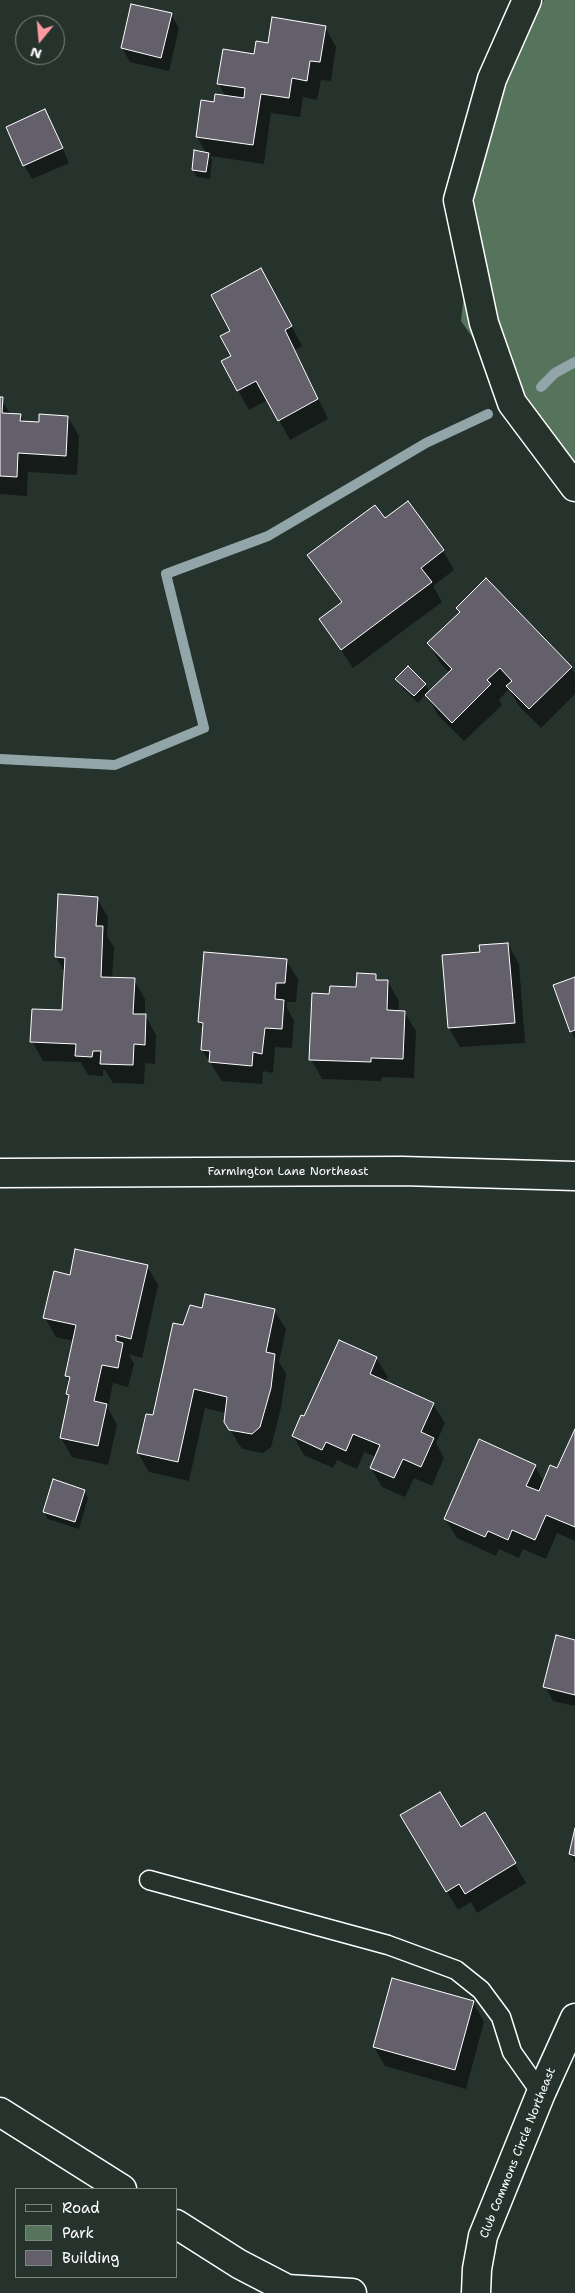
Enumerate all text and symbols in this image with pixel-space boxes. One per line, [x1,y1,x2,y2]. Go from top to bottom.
north arrow [15,15,65,65]
text: N [28,43,44,64]
street label: Farmington Lane Northeast [207,1165,369,1179]
street label: Club Commons Circle Northeast [477,2066,559,2240]
legend [15,2188,178,2278]
text: Road [62,2198,100,2218]
text: Park [62,2223,94,2243]
text: Building [62,2248,119,2268]

